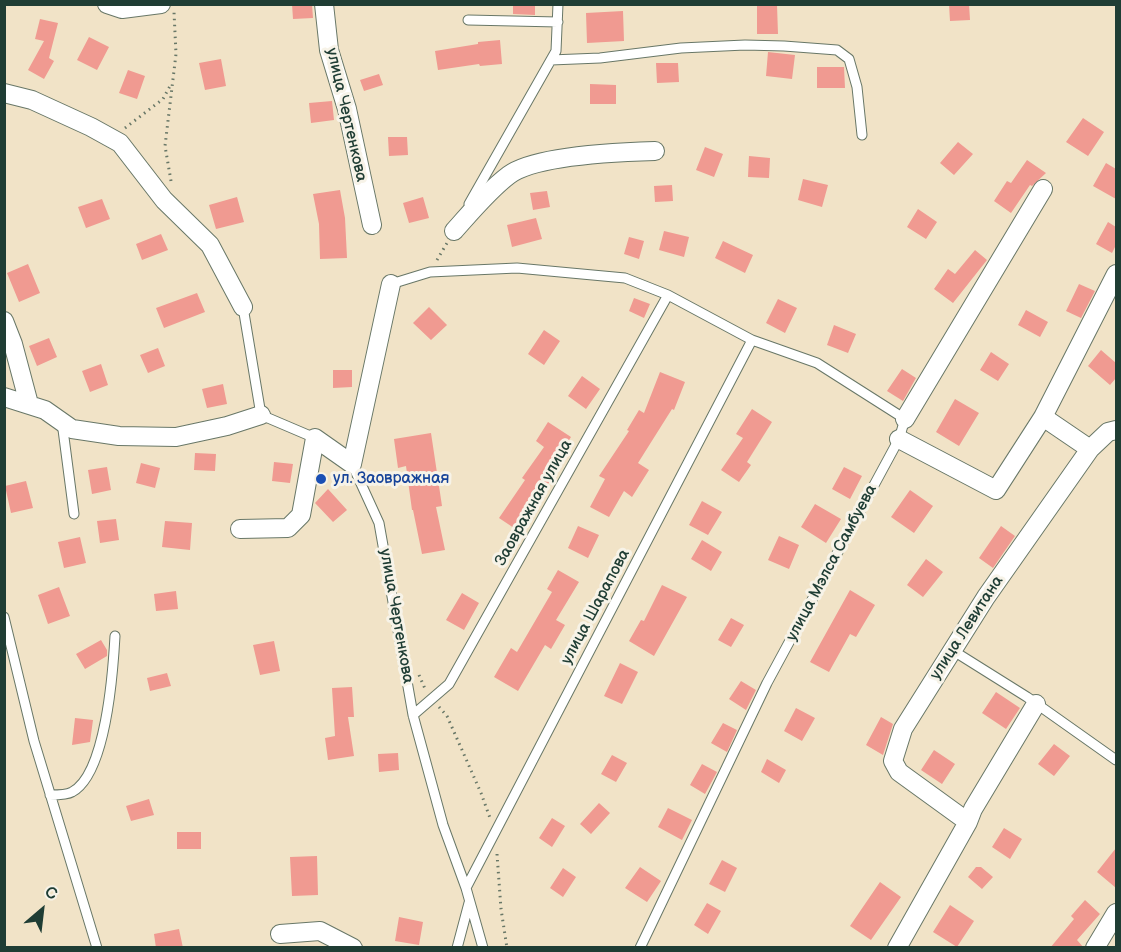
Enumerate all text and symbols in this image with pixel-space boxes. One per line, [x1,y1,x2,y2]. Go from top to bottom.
street label: улица Чертенкова [321,46,371,184]
street label: Заовражная улица [491,437,577,569]
place label: ул. Заовражная [333,469,449,489]
marker: ул. Заовражная [314,472,328,486]
street label: улица Мэлса Самбуева [783,481,881,645]
street label: улица Шарапова [558,546,634,668]
street label: улица Чертенкова [375,547,417,685]
street label: улица Левитана [926,572,1008,684]
north arrow [12,880,72,940]
text: С [41,883,60,905]

